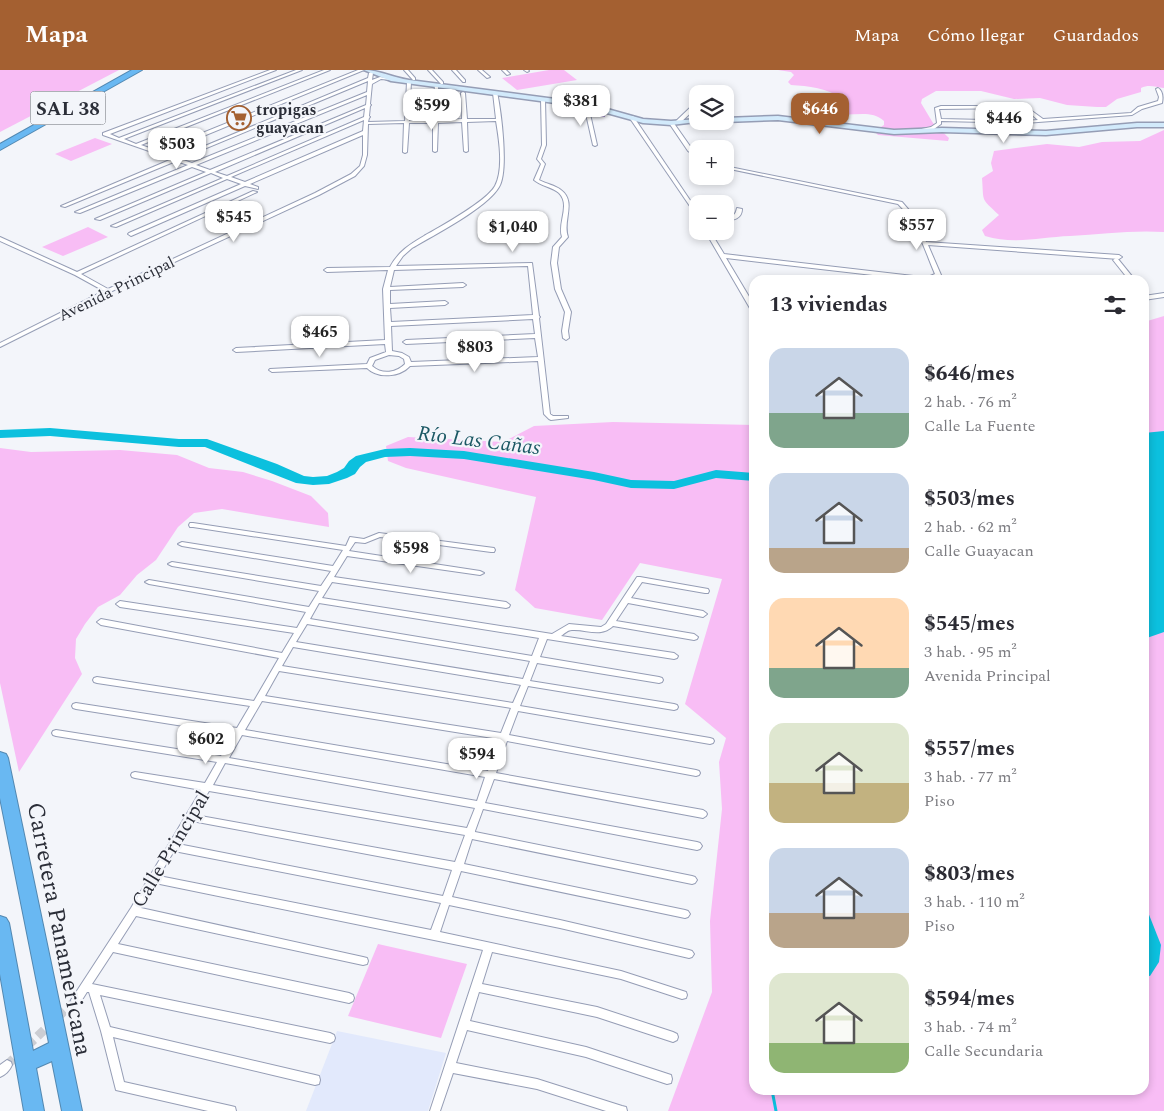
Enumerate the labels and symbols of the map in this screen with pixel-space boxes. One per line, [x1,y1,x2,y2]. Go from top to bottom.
pin: $381 [551,85,611,127]
pin: $599 [402,88,462,131]
road number: SAL 38 [30,92,106,124]
pin: $646 [790,92,850,135]
place label: tropigas guayacan [256,98,324,140]
pin: $446 [974,102,1034,144]
supermarket icon: tropigas guayacan [226,105,252,131]
pin: $503 [147,128,207,170]
pin: $545 [204,200,264,243]
pin: $557 [887,208,947,251]
pin: $1,040 [472,210,554,253]
street label: Avenida Principal [54,250,179,327]
pin: $465 [290,316,350,358]
pin: $803 [445,330,505,373]
water label: Río Las Cañas [416,418,543,464]
pin: $598 [381,532,441,574]
pin: $602 [176,722,236,765]
pin: $594 [447,738,507,780]
street label: Calle Principal [124,785,218,914]
street label: Carretera Panamericana [17,799,101,1059]

